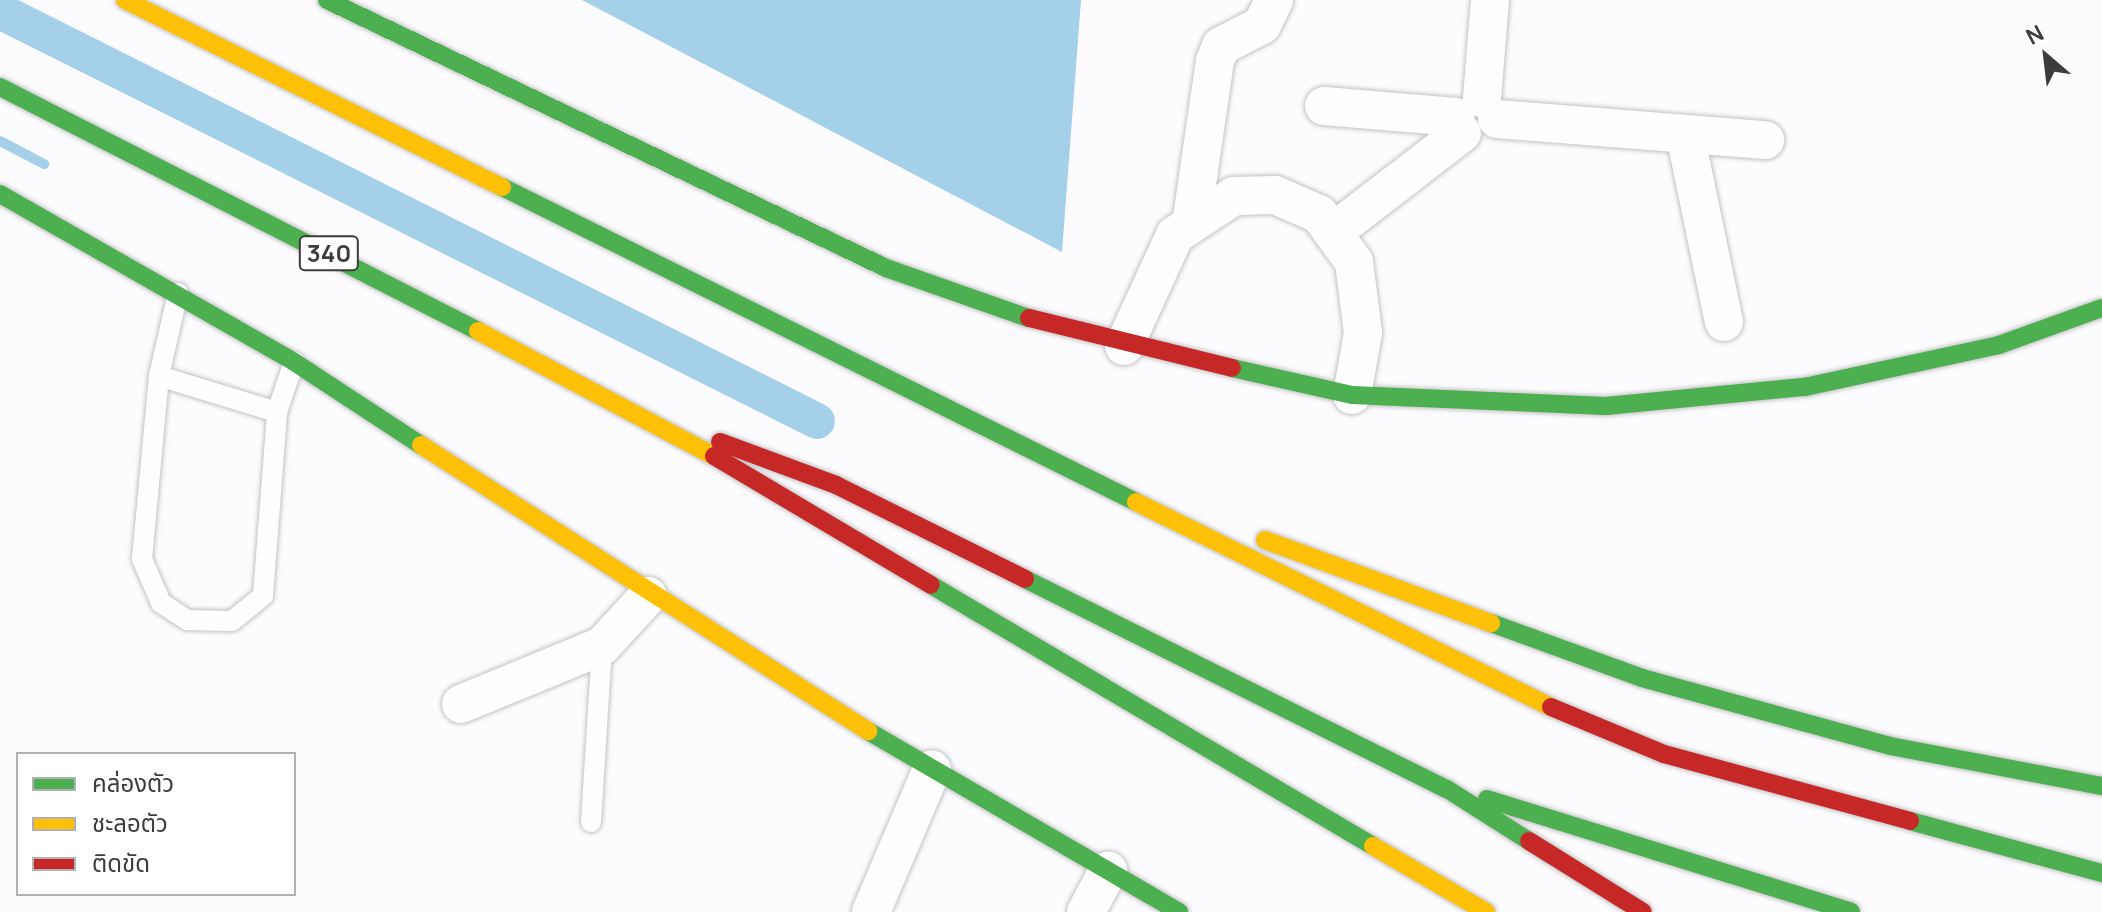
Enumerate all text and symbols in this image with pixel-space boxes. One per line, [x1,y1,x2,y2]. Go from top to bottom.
north arrow [2006,16,2086,96]
text: N [2021,18,2049,52]
road number: 340 [297,233,361,273]
legend [16,752,296,896]
text: คล่องตัว [92,766,174,799]
text: ชะลอตัว [92,806,168,839]
text: ติดขัด [92,846,150,879]

